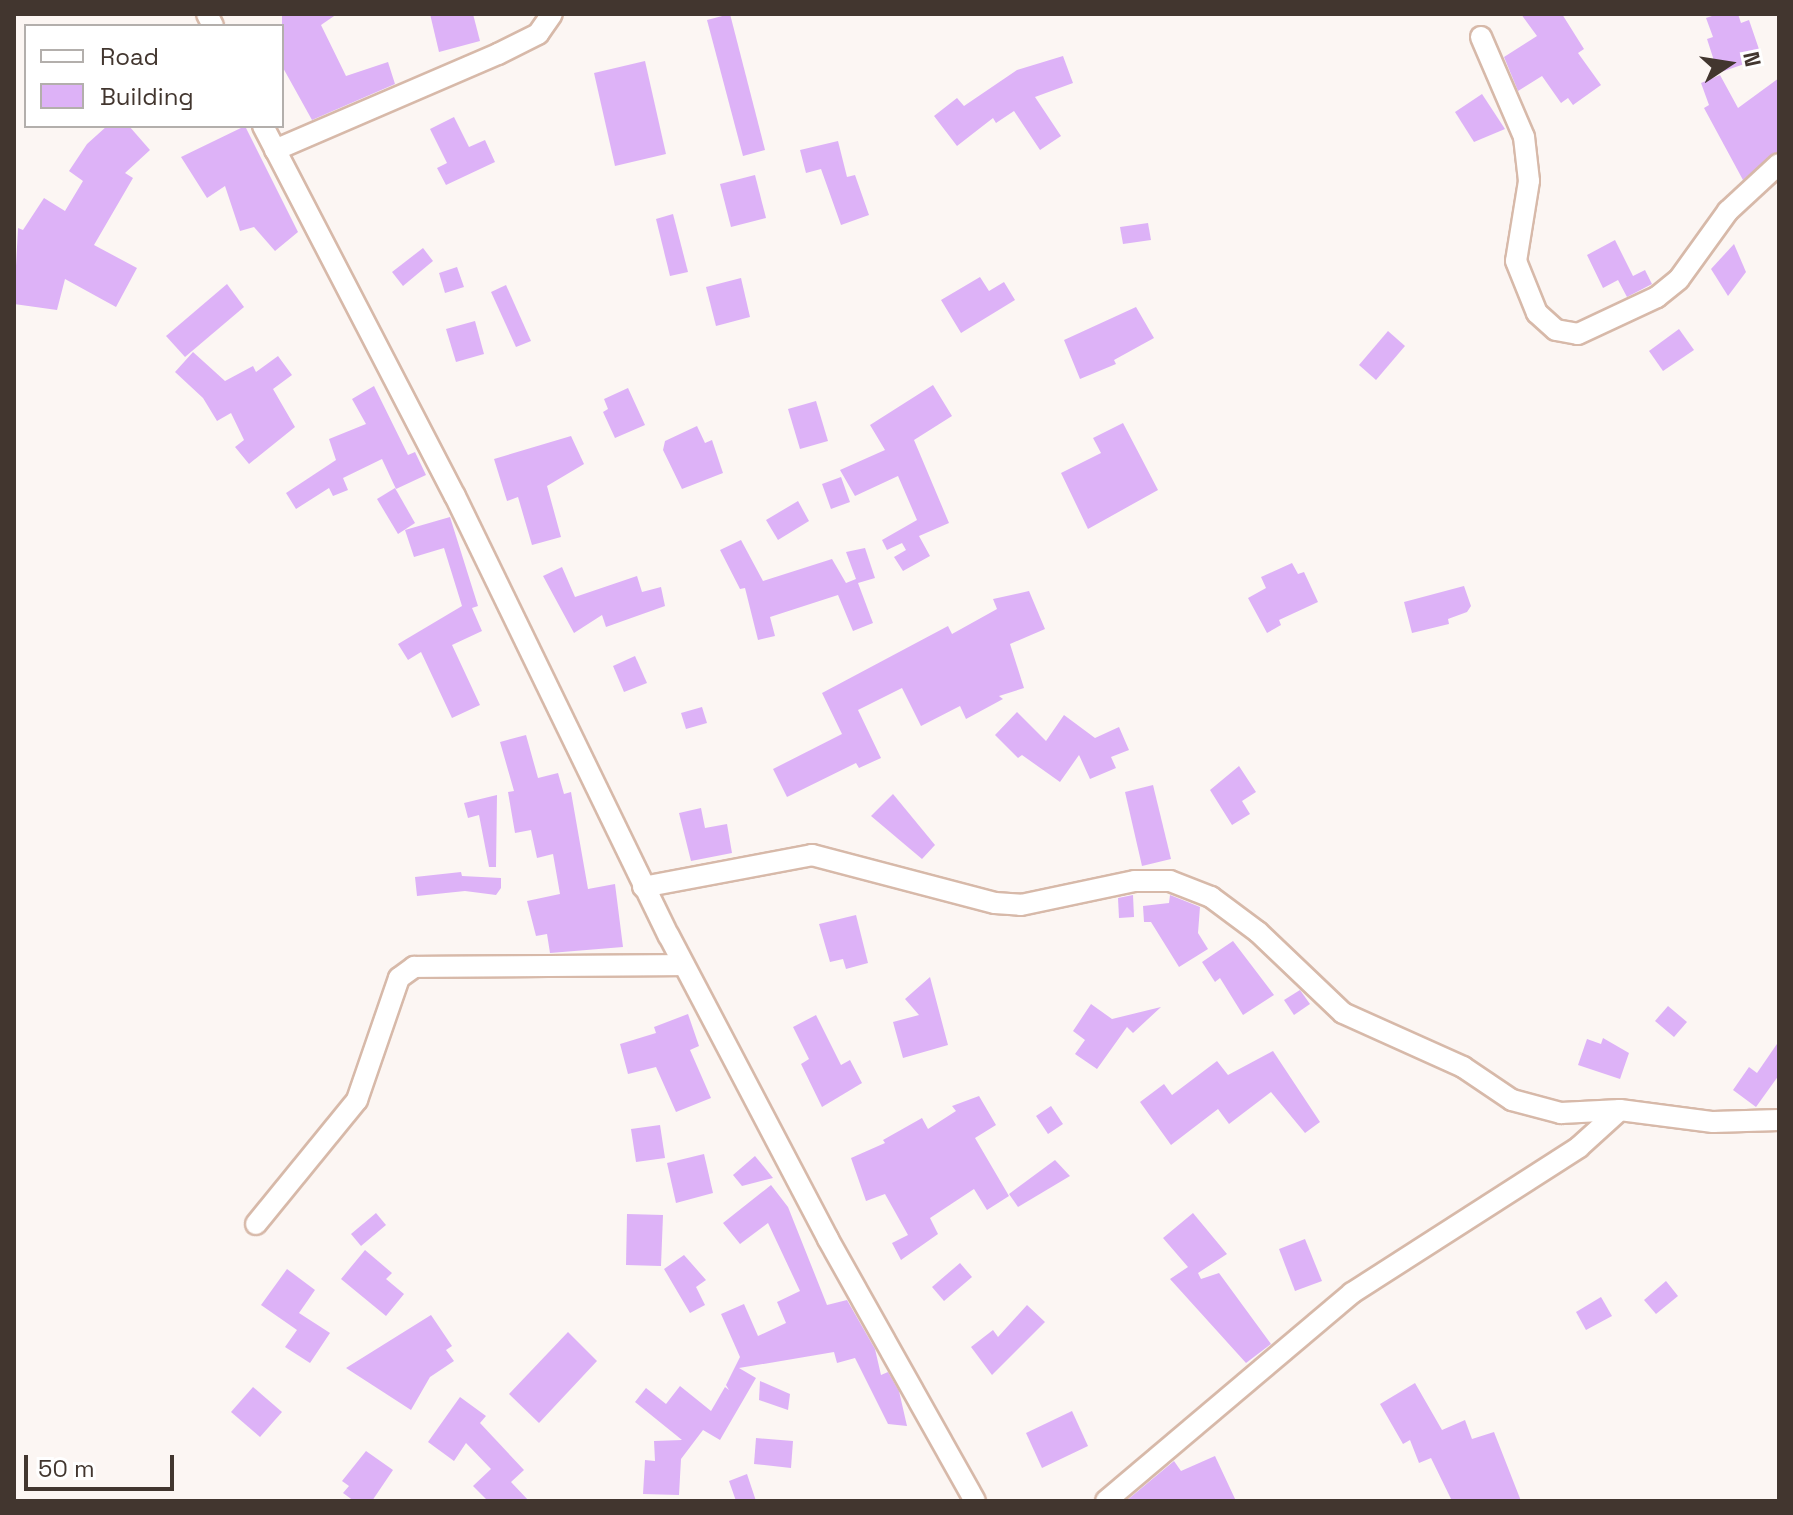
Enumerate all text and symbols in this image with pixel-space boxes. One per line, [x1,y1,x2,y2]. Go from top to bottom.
legend [24,24,284,128]
north arrow [1689,24,1769,104]
text: Road [100,41,159,72]
text: N [1737,49,1768,69]
text: Building [100,81,194,112]
scale bar [28,1439,178,1489]
text: 50 m [38,1453,95,1484]

